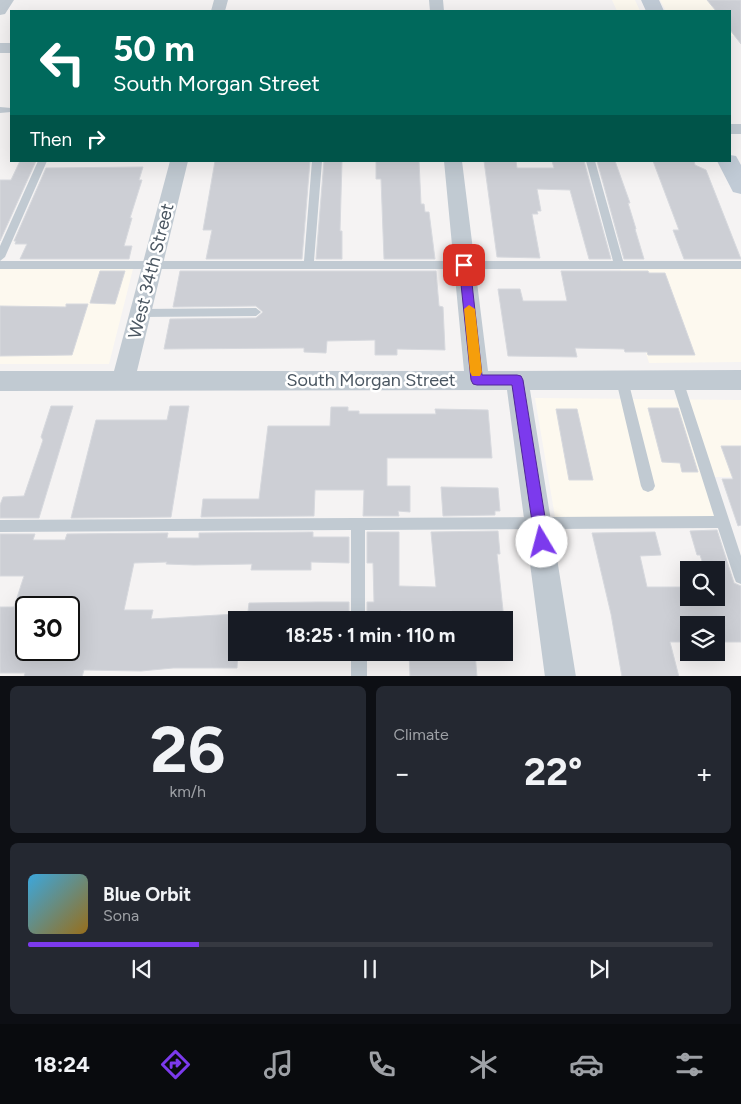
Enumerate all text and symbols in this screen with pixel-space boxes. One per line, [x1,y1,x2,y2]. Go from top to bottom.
text: 50 m [113,28,195,70]
icon: left [30,30,95,95]
text: South Morgan Street [113,70,320,97]
icon: right [82,125,110,153]
text: Then [30,128,72,151]
street label: West 34th Street [124,201,178,341]
pin [443,244,485,286]
icon: arrive [450,251,478,279]
street label: South Morgan Street [286,369,456,391]
position arrow [515,515,567,567]
map controls [680,561,725,661]
button: search [680,561,725,606]
speed limit sign: 30 [15,596,80,661]
button: layers [680,616,725,661]
text: 18:25 · 1 min · 110 m [286,624,455,647]
text: 26 [150,710,225,788]
text: Climate [394,725,449,744]
text: 22° [524,749,582,795]
text: − [394,756,411,790]
text: + [696,756,713,790]
text: km/h [169,782,206,801]
text: Blue Orbit [103,883,191,906]
text: Sona [103,906,139,925]
icon: previous [128,955,156,983]
icon: pause [356,955,384,983]
icon: next [585,955,613,983]
icon: directions [158,1047,193,1082]
icon: music [261,1047,296,1082]
icon: phone [364,1047,399,1082]
icon: climate [466,1047,501,1082]
icon: car [569,1047,604,1082]
icon: filters [672,1047,707,1082]
text: 18:24 [34,1051,90,1078]

